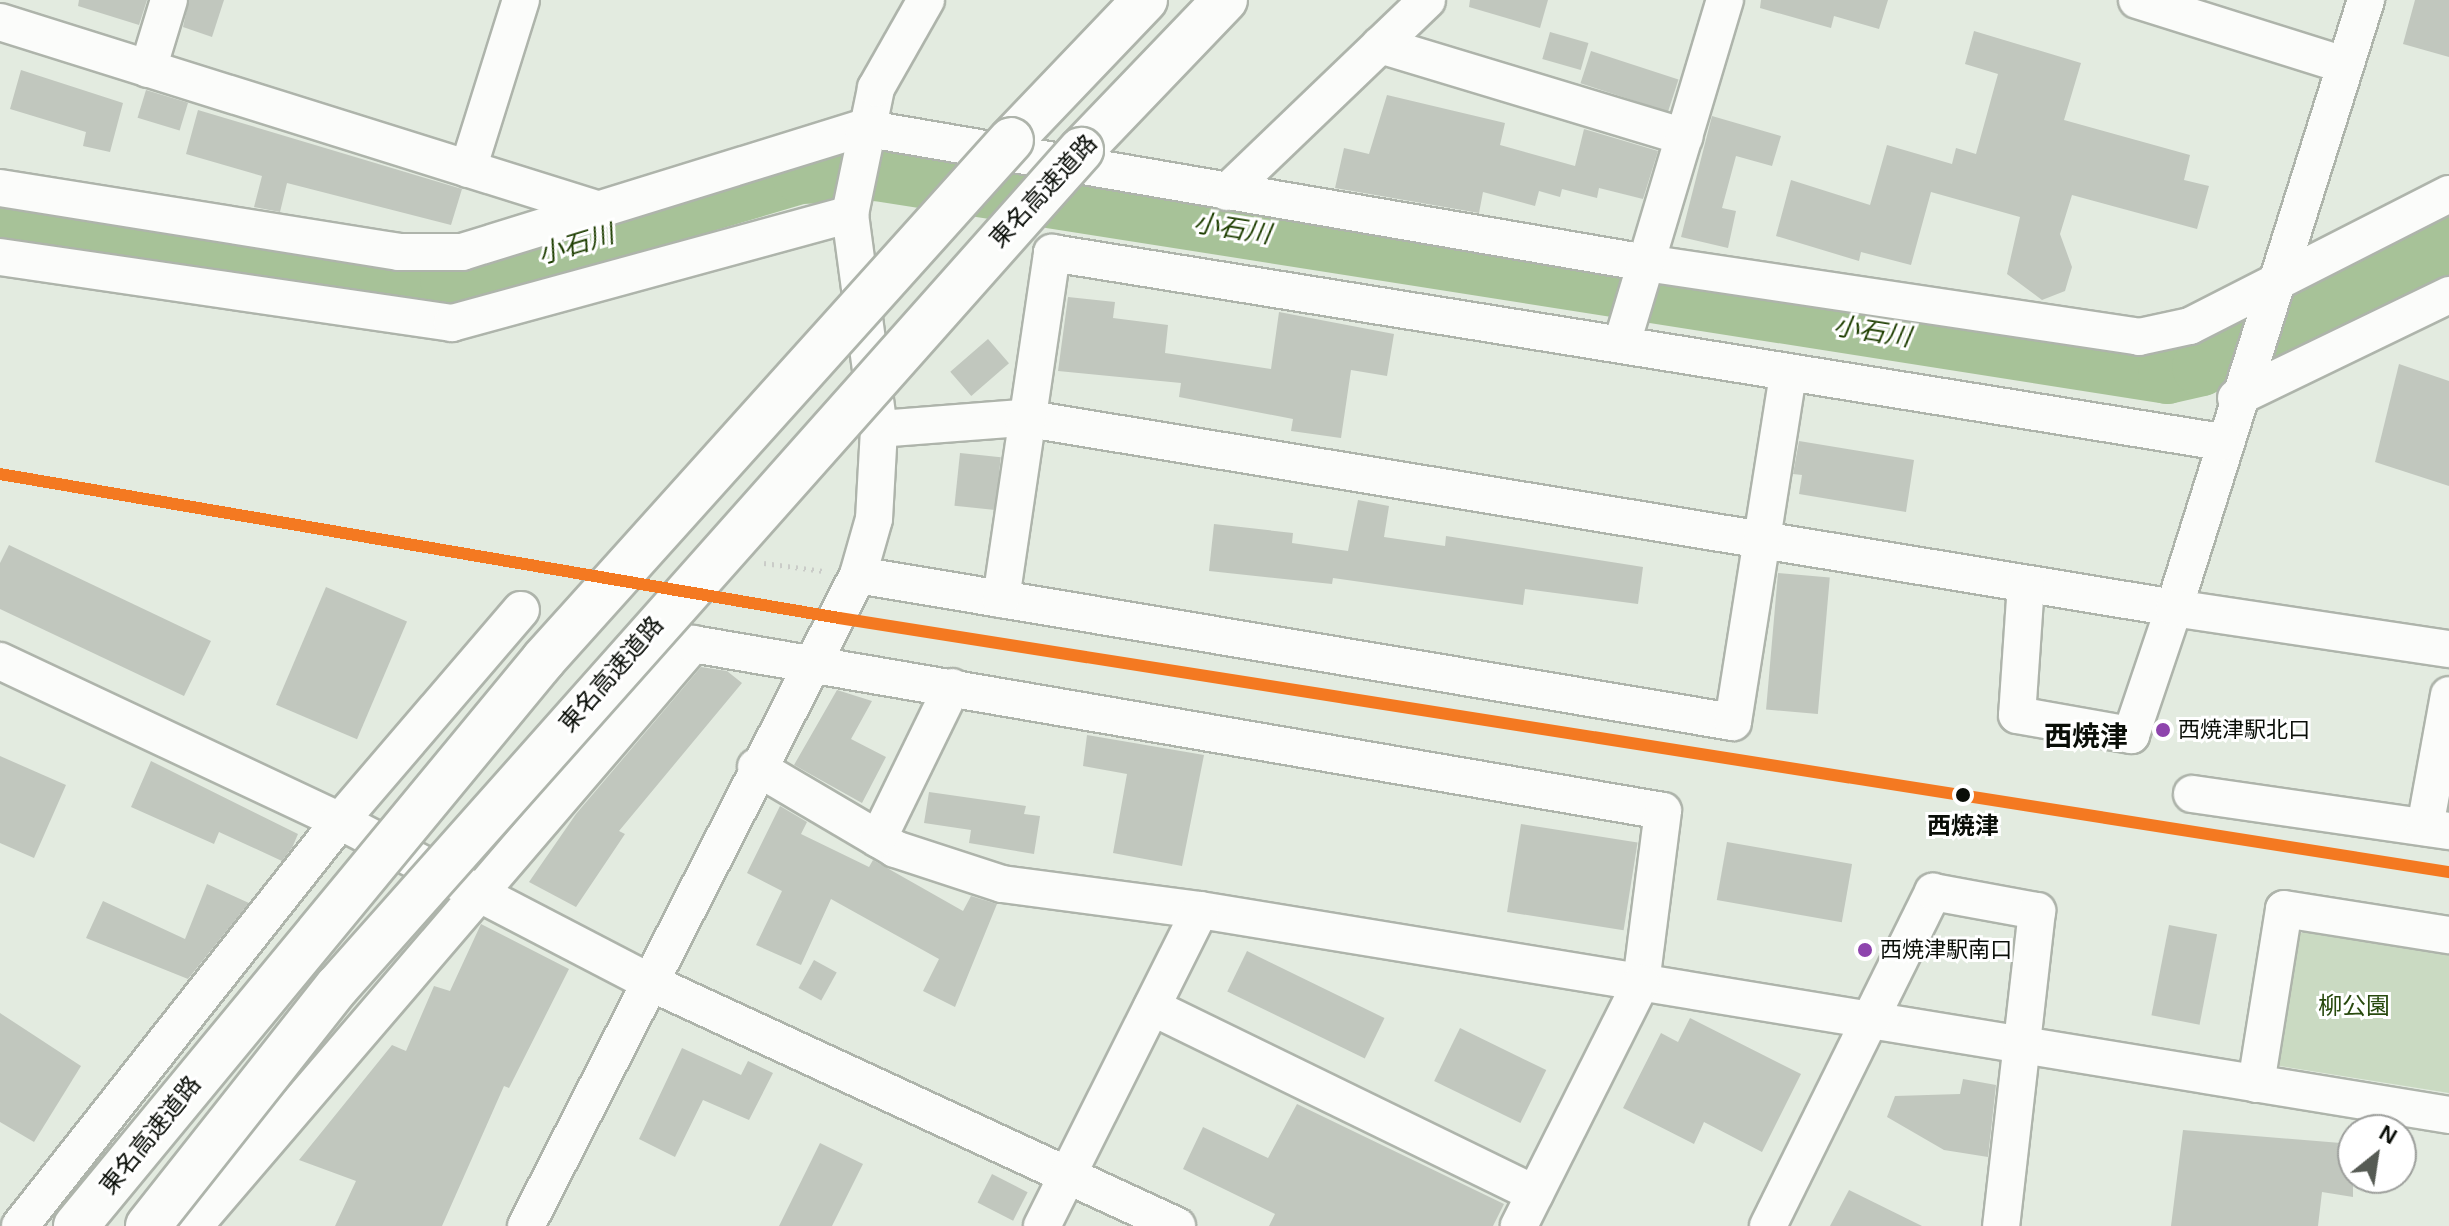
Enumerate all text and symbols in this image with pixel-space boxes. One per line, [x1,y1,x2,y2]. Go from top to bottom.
street label: 東名高速道路 [983,129,1103,253]
water label: 小石川 [1191,207,1273,251]
water label: 小石川 [534,219,618,271]
water label: 小石川 [1831,310,1913,354]
street label: 東名高速道路 [553,610,669,738]
place label: 西焼津駅北口 [2178,717,2310,743]
district label: 西焼津 [2044,720,2128,754]
marker: 西焼津駅北口 [2155,722,2171,738]
marker: 西焼津 [1950,782,1976,808]
place label: 西焼津 [1927,812,1999,840]
place label: 西焼津駅南口 [1880,937,2012,963]
marker: 西焼津駅南口 [1857,942,1873,958]
park label: 柳公園 [2318,992,2390,1020]
street label: 東名高速道路 [93,1070,207,1200]
north arrow [2337,1114,2417,1194]
text: N [2375,1120,2401,1149]

